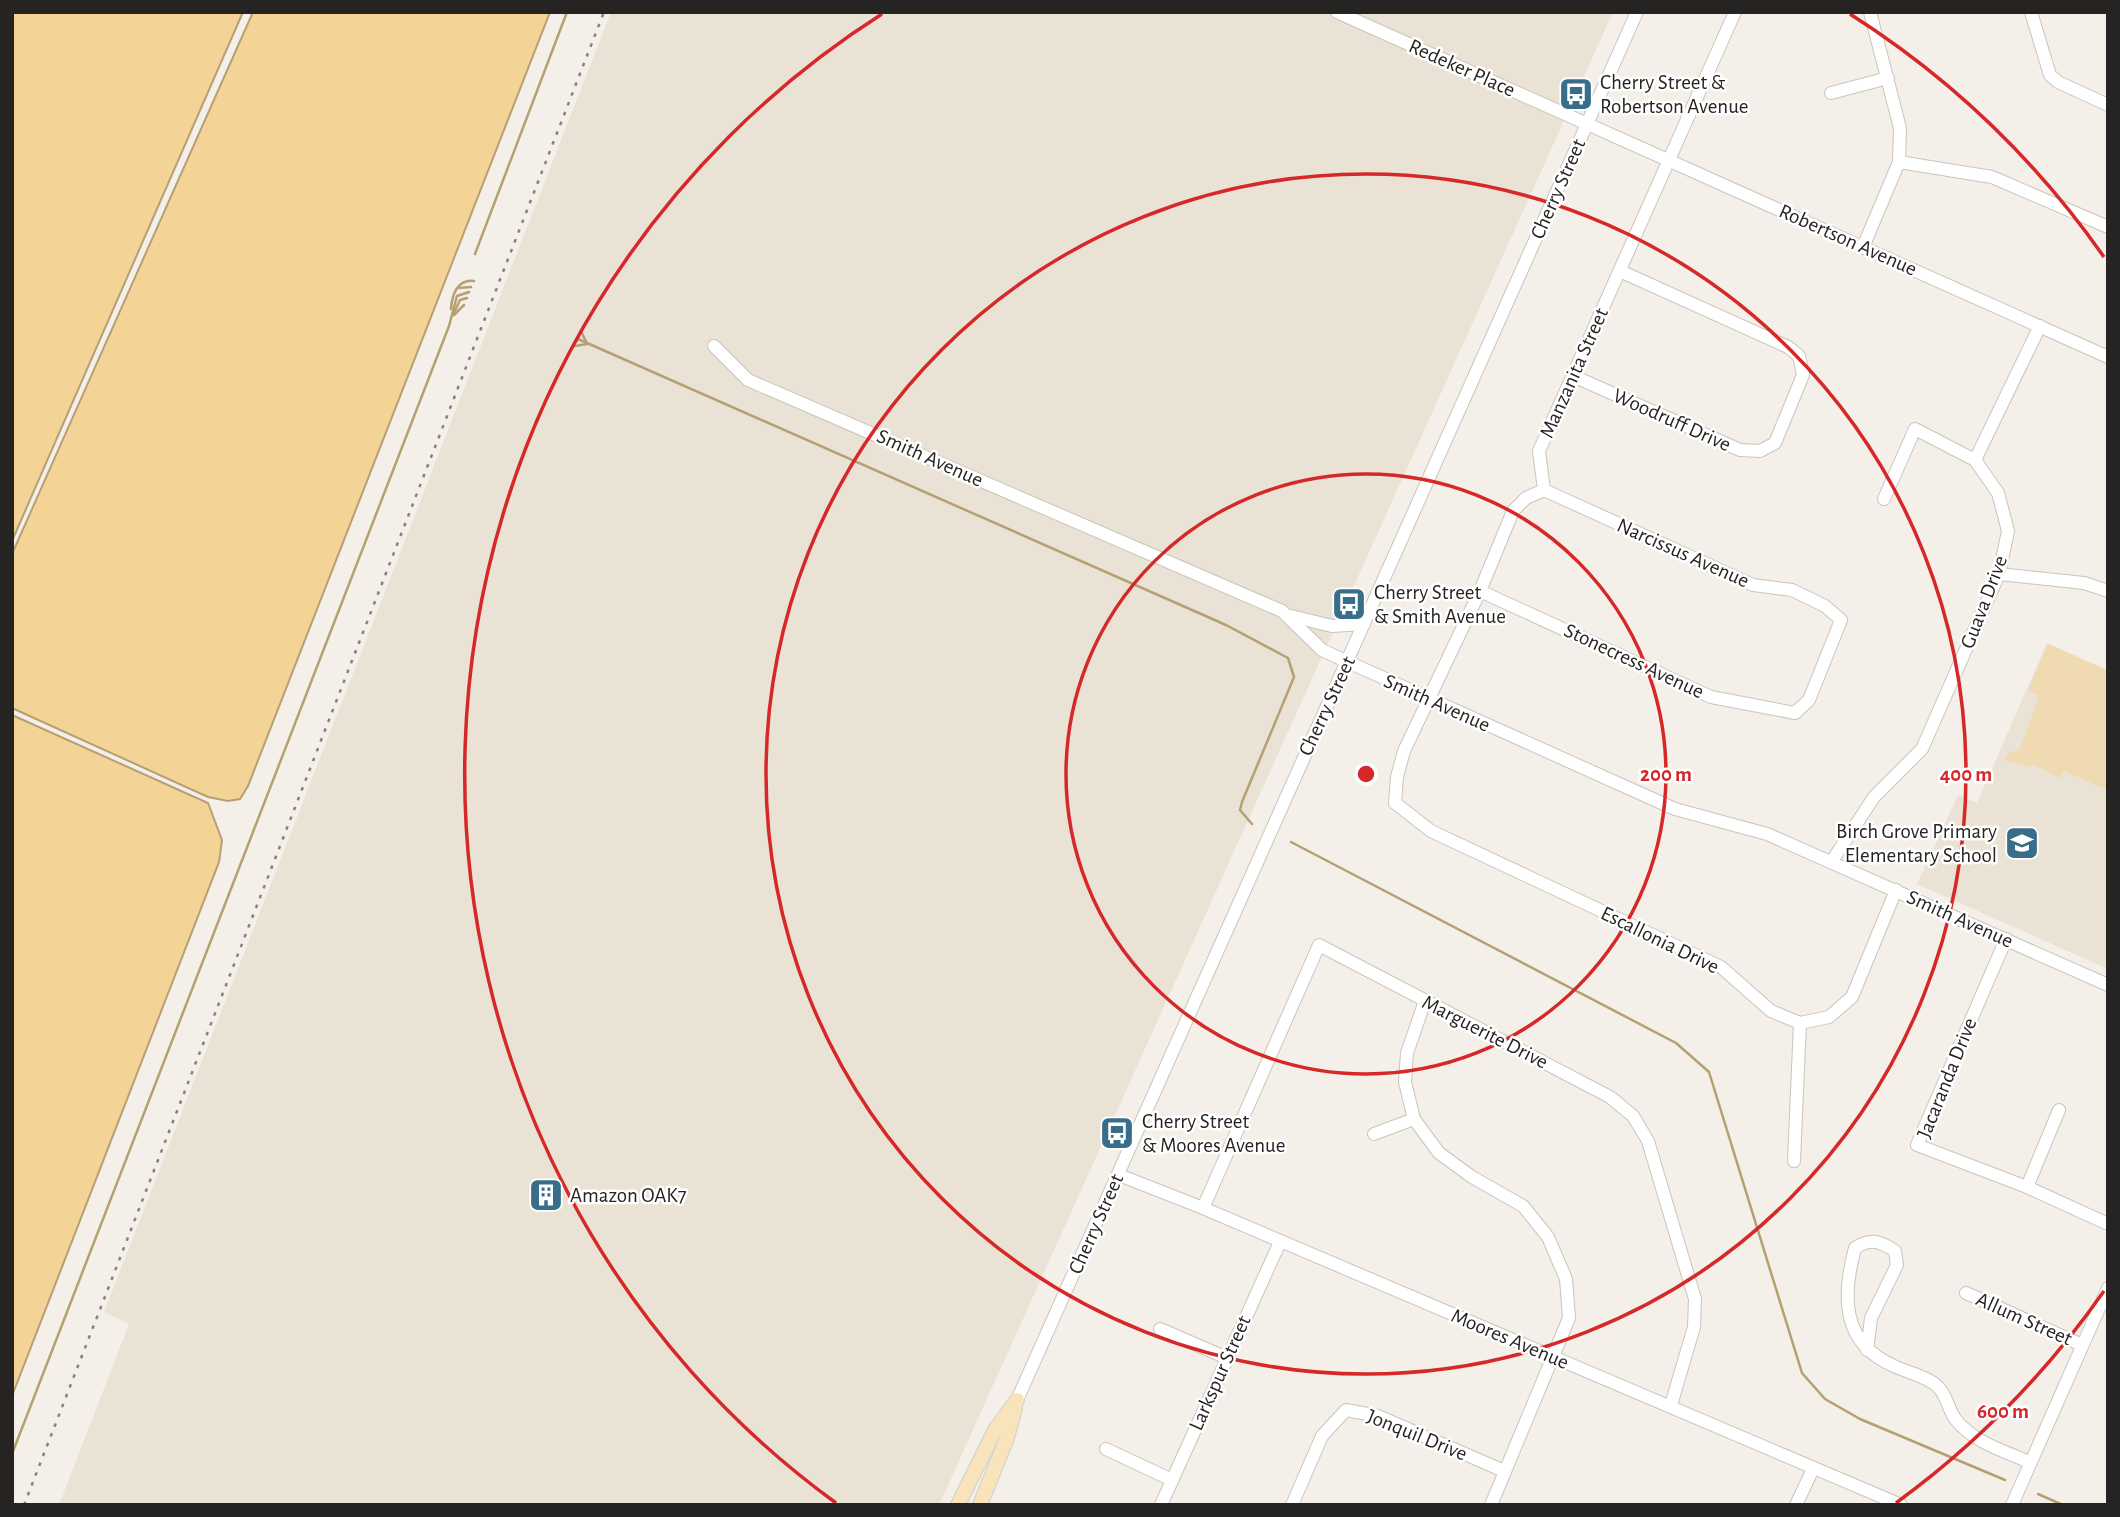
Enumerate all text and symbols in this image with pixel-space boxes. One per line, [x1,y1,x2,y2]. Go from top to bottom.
street label: Redeker Place [1406,35,1518,101]
place label: Cherry Street & Robertson Avenue [1600,72,1749,117]
bus stop icon: Cherry Street & Robertson Avenue [1557,75,1595,113]
street label: Cherry Street [1527,135,1590,242]
street label: Robertson Avenue [1776,200,1920,280]
street label: Manzanita Street [1536,304,1612,441]
street label: Woodruff Drive [1610,385,1734,455]
street label: Smith Avenue [874,425,986,491]
street label: Narcissus Avenue [1614,515,1752,591]
street label: Guava Drive [1957,553,2011,651]
place label: Cherry Street & Smith Avenue [1374,582,1506,627]
bus stop icon: Cherry Street & Smith Avenue [1330,585,1368,623]
street label: Stonecress Avenue [1561,619,1707,703]
street label: Cherry Street [1295,653,1359,759]
street label: Smith Avenue [1381,670,1493,736]
centre of rings [1354,762,1378,786]
text: 200 m [1640,764,1692,785]
text: 400 m [1940,764,1992,785]
place label: Birch Grove Primary Elementary School [1836,821,1997,866]
school or university icon: Birch Grove Primary Elementary School [2003,824,2041,862]
street label: Smith Avenue [1904,886,2016,952]
street label: Escallonia Drive [1598,902,1722,978]
street label: Marguerite Drive [1419,991,1551,1073]
street label: Jacaranda Drive [1913,1015,1981,1141]
place label: Cherry Street & Moores Avenue [1142,1111,1286,1156]
bus stop icon: Cherry Street & Moores Avenue [1098,1114,1136,1152]
street label: Cherry Street [1065,1170,1128,1277]
building icon: Amazon OAK7 [527,1176,565,1214]
place label: Amazon OAK7 [570,1185,687,1206]
street label: Allum Street [1973,1289,2075,1350]
street label: Moores Avenue [1448,1305,1572,1373]
street label: Larkspur Street [1185,1312,1255,1434]
text: 600 m [1977,1401,2029,1422]
street label: Jonquil Drive [1364,1405,1470,1465]

